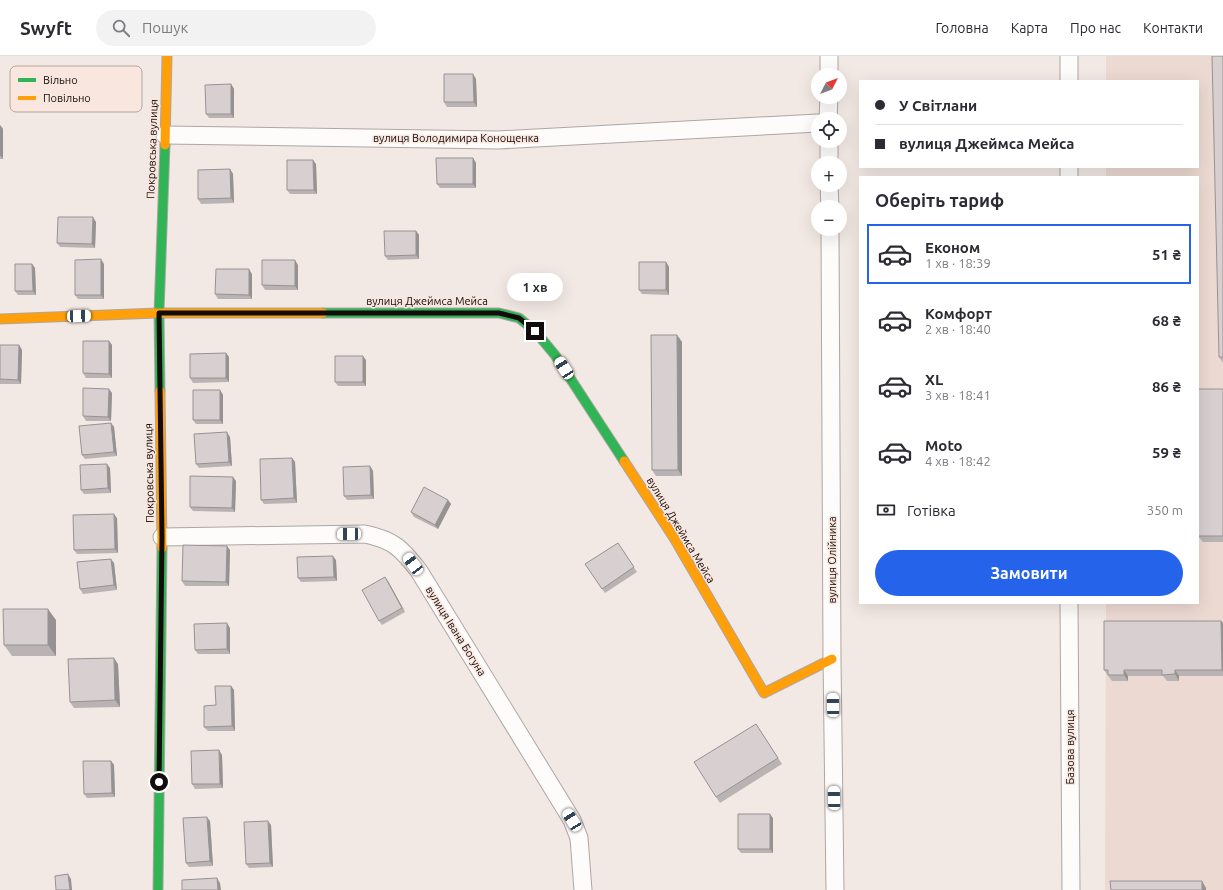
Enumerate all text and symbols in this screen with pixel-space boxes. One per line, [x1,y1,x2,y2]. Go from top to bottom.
search box [96,10,376,46]
text: Swyft [20,17,72,39]
icon: search [110,17,132,39]
text: Пошук [142,19,188,36]
text: Головна [935,20,989,36]
text: Карта [1011,20,1048,36]
text: Про нас [1070,20,1121,36]
text: Контакти [1143,20,1203,36]
legend [10,66,142,112]
north arrow [811,68,847,104]
map controls [811,68,847,236]
text: Вільно [43,74,78,86]
text: Повільно [43,92,91,104]
text: У Світлани [899,97,977,114]
street label: Покровська вулиця [144,99,160,199]
button: locate [811,112,847,148]
street label: вулиця Володимира Конощенка [373,132,539,144]
text: вулиця Джеймса Мейса [899,135,1075,152]
button: + [811,156,847,192]
text: Оберіть тариф [875,190,1004,210]
button: − [811,200,847,236]
icon: car [877,236,913,272]
text: Економ [925,239,980,256]
text: 51 ₴ [1152,246,1181,263]
text: 1 хв · 18:39 [925,256,991,270]
callout: 1 хв [507,273,563,301]
text: 1 хв [522,280,548,294]
street label: вулиця Джеймса Мейса [366,295,488,307]
icon: car [877,302,913,338]
text: Комфорт [925,305,992,322]
car [67,310,91,322]
text: 68 ₴ [1152,312,1181,329]
route end [526,322,544,340]
text: 2 хв · 18:40 [925,322,991,336]
car [552,355,576,381]
icon: car [877,368,913,404]
text: XL [925,371,943,388]
text: 86 ₴ [1152,378,1181,395]
text: 3 хв · 18:41 [925,388,991,402]
street label: Покровська вулиця [142,423,156,523]
icon: car [877,434,913,470]
text: Moto [925,437,963,454]
text: 59 ₴ [1152,444,1181,461]
text: 4 хв · 18:42 [925,454,991,468]
street label: вулиця Джеймса Мейса [645,475,717,585]
icon: cash [875,499,897,521]
text: Готівка [907,502,956,519]
text: 350 m [1147,503,1183,517]
street label: вулиця Олійника [826,516,838,604]
car [337,528,361,540]
button: Замовити [875,550,1183,596]
car [401,551,425,577]
street label: вулиця Івана Богуна [424,584,488,678]
car [827,693,839,717]
street label: Базова вулиця [1064,710,1076,784]
route start [150,773,168,791]
car [828,786,840,810]
car [561,807,583,833]

